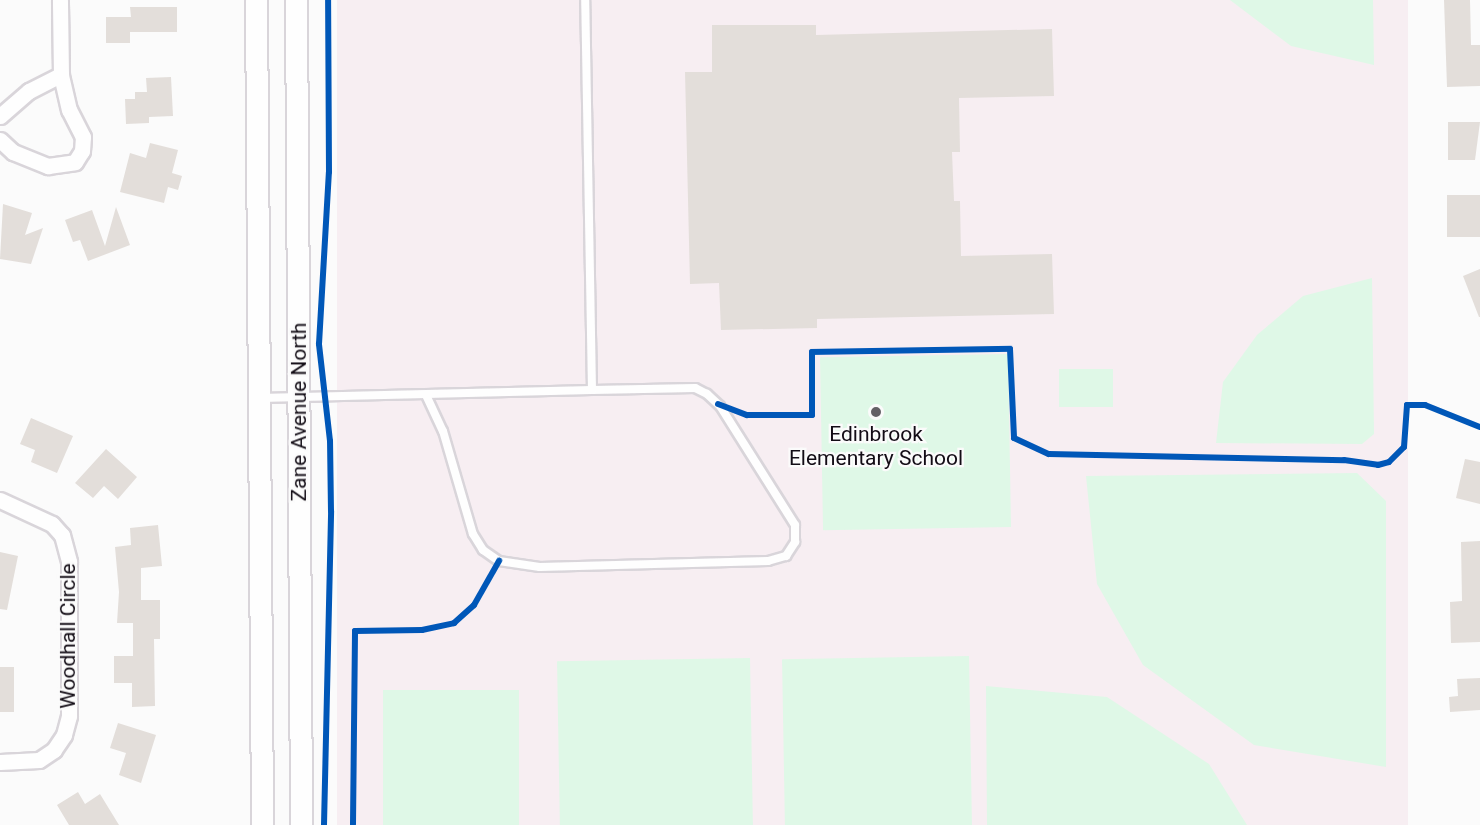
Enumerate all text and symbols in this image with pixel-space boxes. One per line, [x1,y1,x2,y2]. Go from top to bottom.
street label: Zane Avenue North [286,323,312,501]
marker: Edinbrook Elementary School [869,405,883,419]
place label: Edinbrook Elementary School [789,421,963,471]
street label: Woodhall Circle [55,563,81,709]

